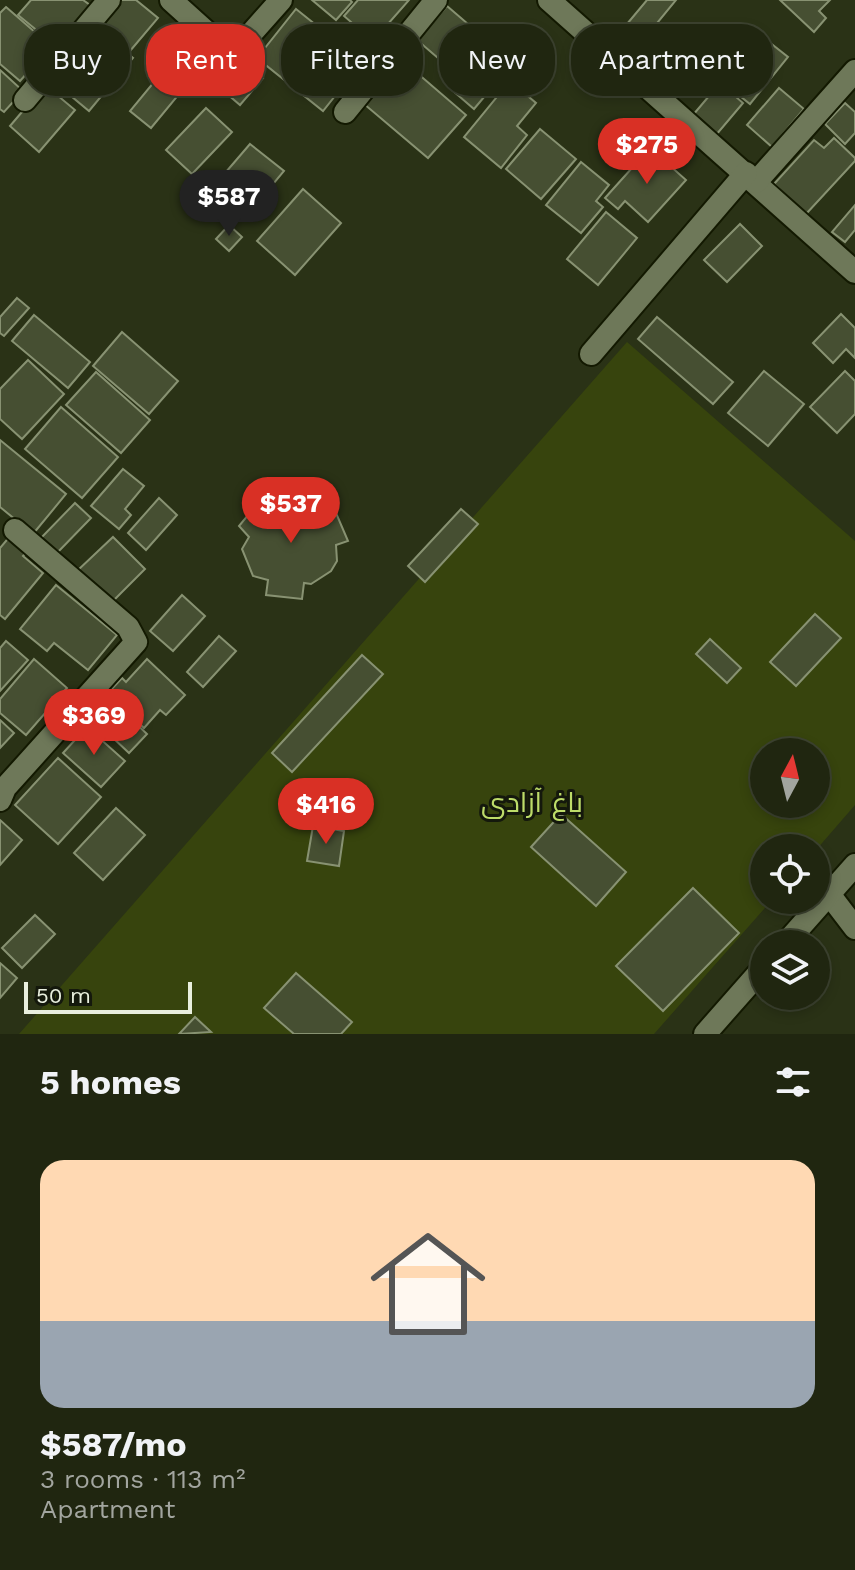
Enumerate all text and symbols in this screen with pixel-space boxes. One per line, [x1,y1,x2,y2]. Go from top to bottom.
chip: Buy [24,24,130,96]
chip: Rent [146,24,265,96]
chip: Filters [281,24,423,96]
chip: New [439,24,555,96]
chip: Apartment [571,24,773,96]
pin: $275 [600,118,694,186]
text: $275 [616,129,678,159]
pin: $587 [182,170,276,238]
text: $587 [197,181,261,211]
pin: $537 [244,477,338,545]
text: $537 [260,488,322,518]
pin: $369 [47,689,141,757]
text: $369 [62,700,126,730]
north arrow [750,738,830,818]
map controls [750,738,830,1010]
pin: $416 [279,778,373,846]
park label: باغ آزادی [481,786,583,821]
text: $416 [296,789,356,819]
button: locate [750,834,830,914]
button: layers [750,930,830,1010]
scale bar [24,978,192,1014]
text: 50 m [36,983,91,1008]
icon: filters [771,1060,815,1104]
text: 5 homes [40,1062,181,1102]
icon: home [356,1212,500,1356]
text: $587/mo [40,1424,187,1464]
text: 3 rooms · 113 m² [40,1464,246,1494]
text: Apartment [40,1494,176,1524]

